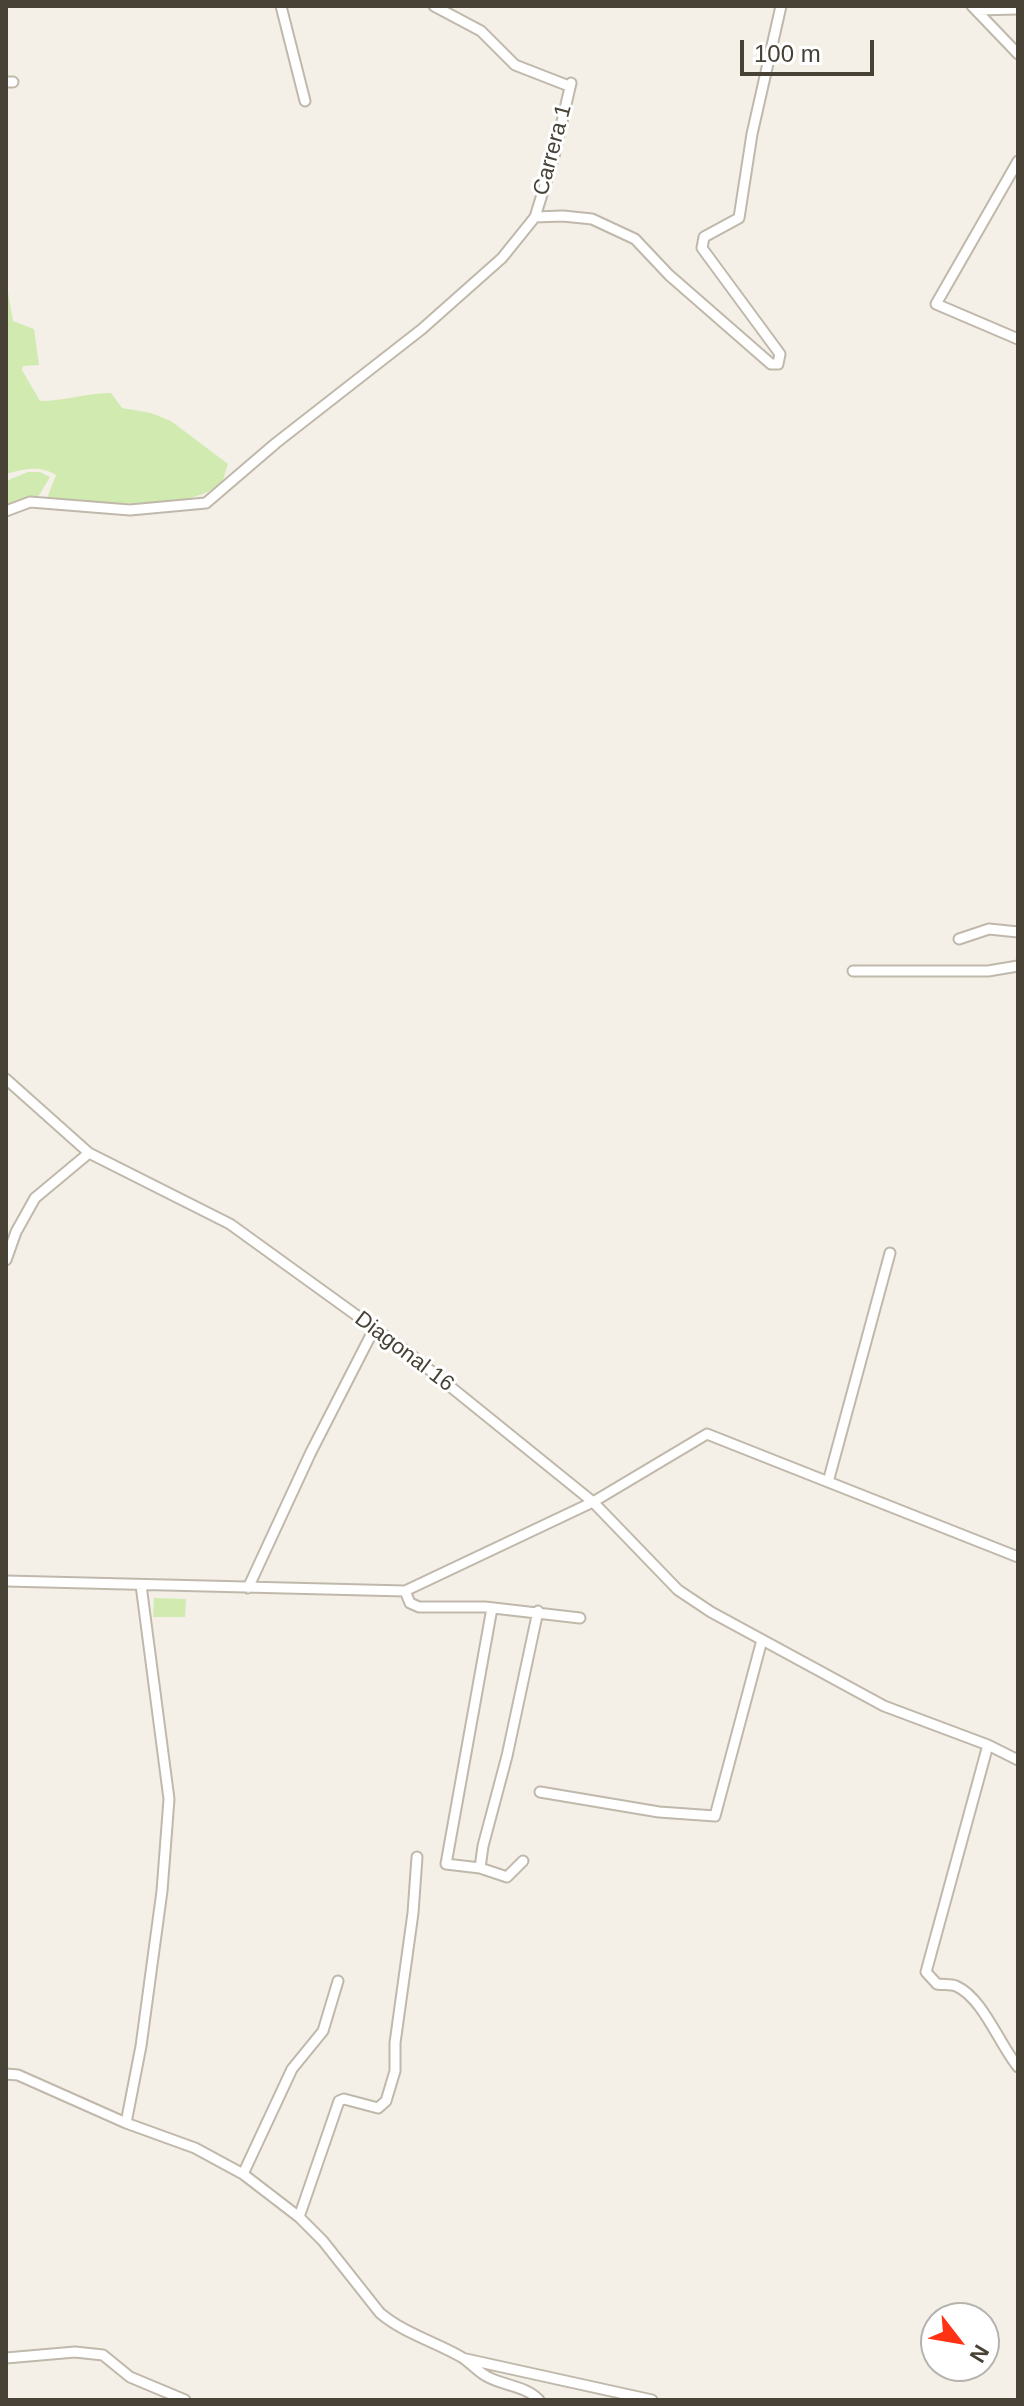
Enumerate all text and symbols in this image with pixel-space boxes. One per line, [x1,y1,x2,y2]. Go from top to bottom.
scale bar [744,24,878,74]
text: 100 m [754,40,821,67]
street label: Carrera 1 [528,102,578,198]
street label: Diagonal 16 [349,1306,459,1398]
north arrow [920,2302,1000,2382]
text: N [964,2340,994,2367]

